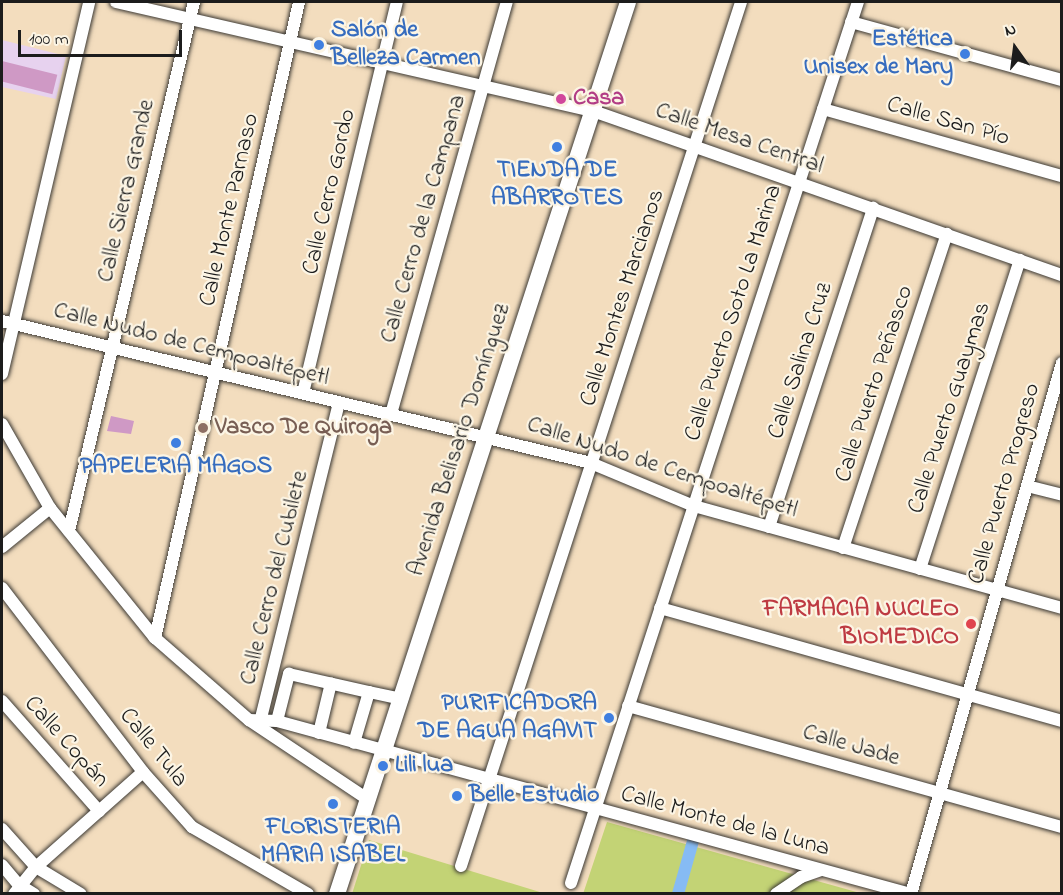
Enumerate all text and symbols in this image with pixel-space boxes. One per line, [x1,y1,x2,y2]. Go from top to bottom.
place label: Salón de Belleza Carmen [331,17,481,73]
scale bar [21,18,184,56]
north arrow [985,18,1045,78]
text: N [1002,18,1019,43]
place label: Estética Unisex de Mary [803,26,953,82]
text: 100 m [29,27,69,53]
marker: Salón de Belleza Carmen [312,38,326,52]
marker: Estética Unisex de Mary [958,47,972,61]
place label: Casa [573,85,624,113]
street label: Calle Cerro de la Campana [375,91,473,347]
street label: Calle San Pío [883,91,1013,153]
marker: Casa [554,92,568,106]
street label: Calle Sierra Grande [92,97,162,285]
street label: Calle Mesa Central [651,97,827,181]
street label: Calle Cerro Gordo [297,106,363,278]
street label: Calle Monte Parnaso [194,111,266,309]
marker: TIENDA DE ABARROTES [550,140,564,154]
place label: TIENDA DE ABARROTES [491,157,623,213]
street label: Calle Puerto Soto La Marina [679,181,789,445]
street label: Calle Montes Marcianos [574,186,672,410]
street label: Calle Salina Cruz [762,279,840,443]
street label: Calle Puerto Peñasco [830,282,920,486]
street label: Calle Nudo de Cempoaltépetl [50,297,332,393]
street label: Calle Puerto Guaymas [902,299,998,517]
street label: Avenida Belisario Domínguez [402,300,518,580]
street label: Calle Puerto Progreso [963,380,1047,588]
street label: Calle Nudo de Cempoaltépetl [523,411,801,525]
place label: Vasco De Quiroga [215,414,392,442]
marker: Vasco De Quiroga [196,421,210,435]
marker: PAPELERIA MAGOS [169,436,183,450]
place label: PAPELERIA MAGOS [80,453,272,481]
street label: Calle Cerro del Cubilete [234,468,316,688]
place label: FARMACIA NUCLEO BIOMEDICO [763,596,959,652]
marker: FARMACIA NUCLEO BIOMEDICO [964,617,978,631]
street label: Calle Copán [17,690,115,794]
place label: PURIFICADORA DE AGUA AGAVIT [418,690,597,746]
street label: Calle Tula [112,702,194,794]
marker: PURIFICADORA DE AGUA AGAVIT [602,711,616,725]
street label: Calle Jade [799,718,903,774]
place label: Lili lua [395,752,453,780]
marker: Lili lua [376,759,390,773]
street label: Calle Monte de la Luna [617,780,833,864]
place label: Belle Estudio [469,782,599,810]
marker: Belle Estudio [450,789,464,803]
marker: FLORISTERIA MARIA ISABEL [326,797,340,811]
place label: FLORISTERIA MARIA ISABEL [261,814,405,870]

